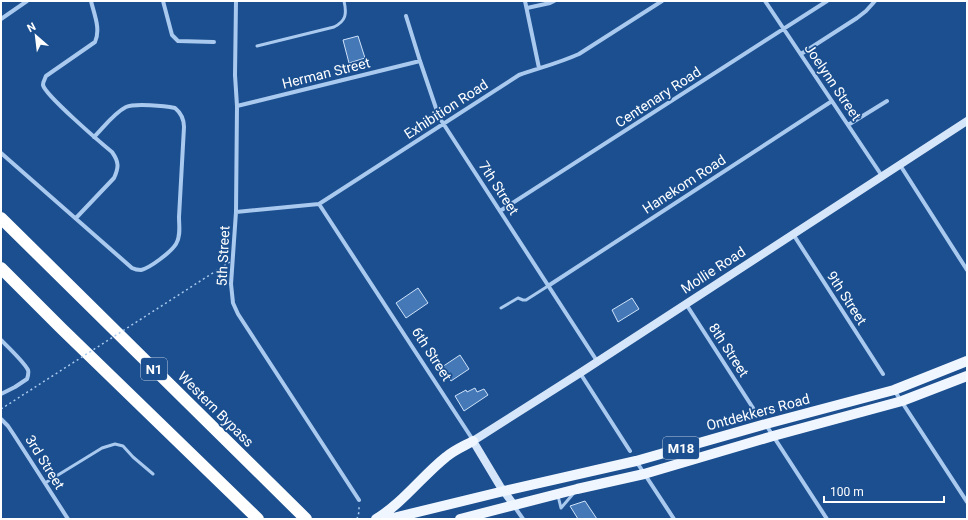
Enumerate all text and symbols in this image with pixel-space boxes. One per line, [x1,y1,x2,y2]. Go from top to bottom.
north arrow [16,16,56,56]
text: N [25,20,38,35]
street label: Joelynn Street [801,41,865,124]
street label: Herman Street [280,54,372,92]
street label: Centenary Road [612,63,704,131]
street label: Exhibition Road [401,76,491,142]
street label: Hanekom Road [640,151,728,217]
street label: 7th Street [476,158,522,218]
street label: 5th Street [213,225,233,287]
street label: Mollie Road [678,243,748,297]
street label: 9th Street [824,268,870,328]
street label: 8th Street [706,320,752,380]
street label: 6th Street [409,324,455,384]
road number: N1 [141,358,167,380]
street label: Western Bypass [175,368,257,450]
street label: Ontdekkers Road [705,391,811,433]
street label: 3rd Street [22,432,68,492]
road number: M18 [663,437,699,459]
scale bar [824,478,944,504]
text: 100 m [830,485,864,499]

